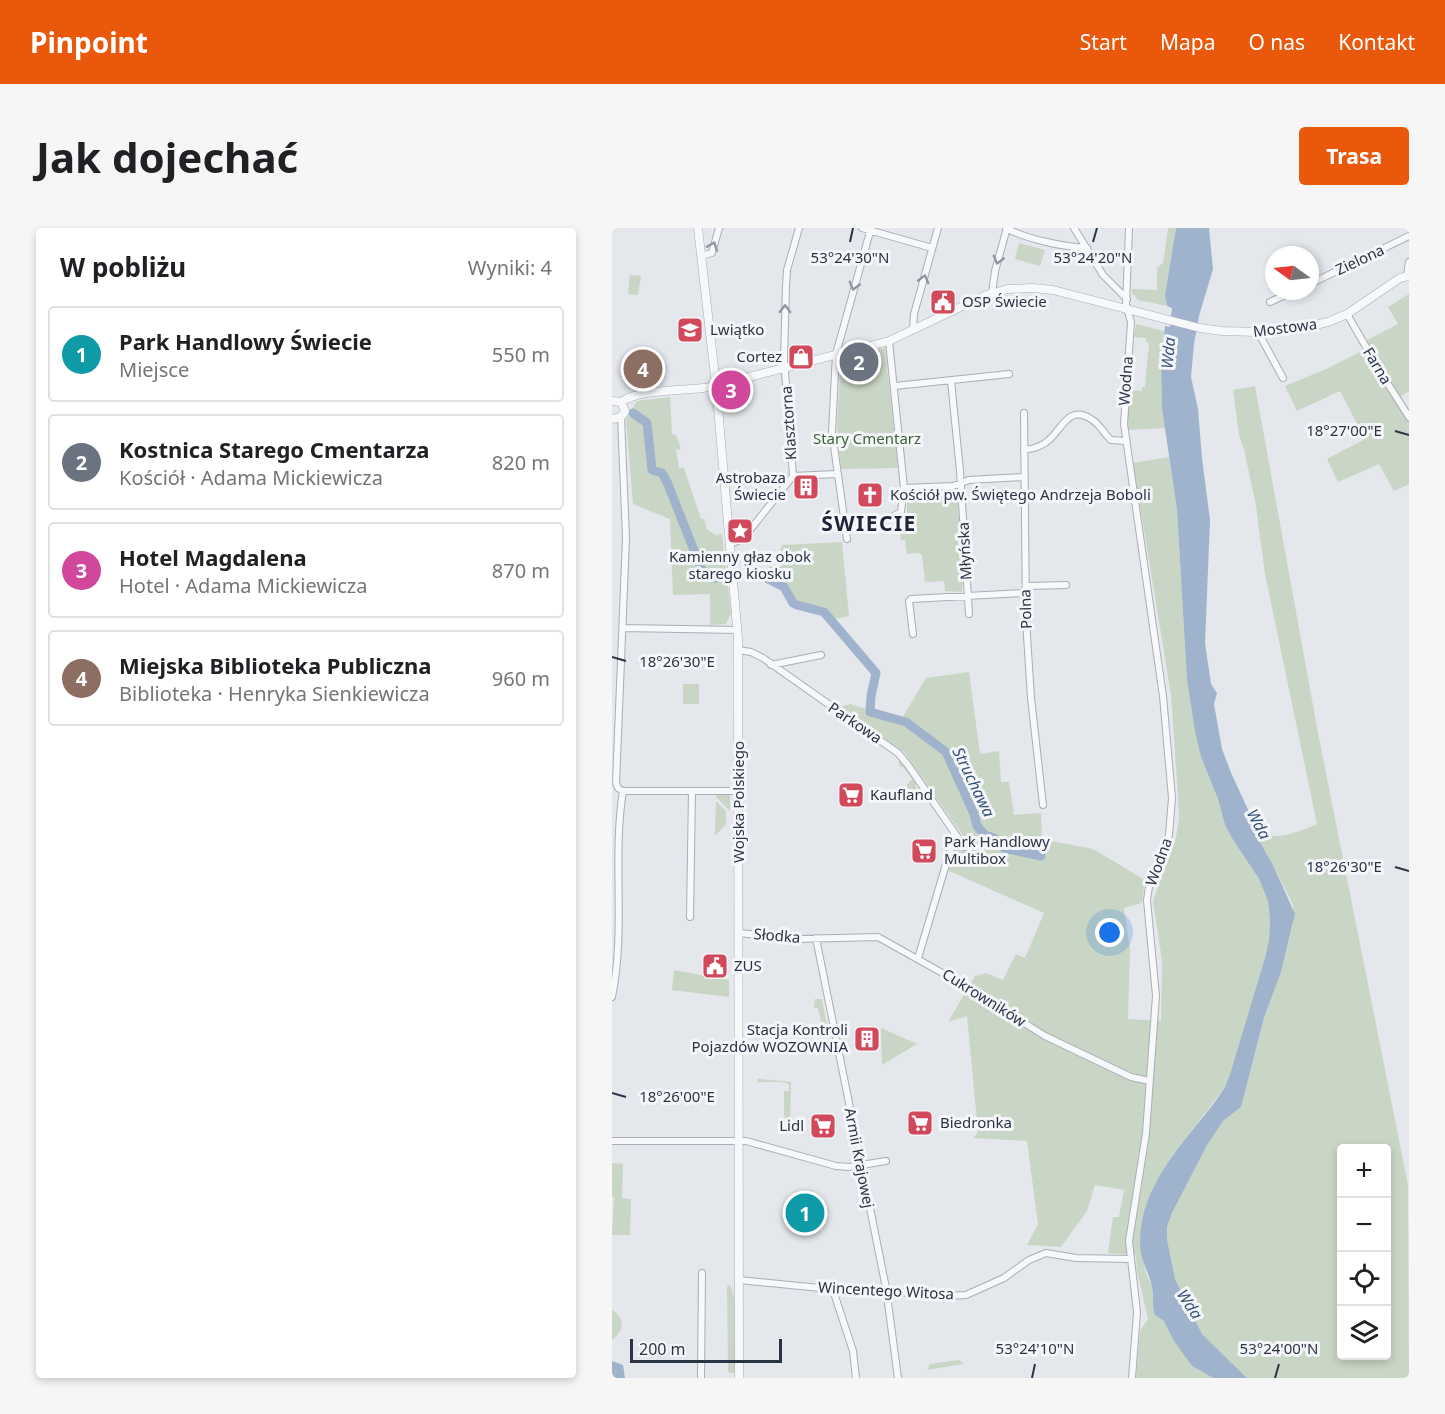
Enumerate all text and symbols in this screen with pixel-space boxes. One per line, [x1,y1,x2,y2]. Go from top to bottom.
text: Pinpoint [30,23,148,61]
text: Start [1080,28,1127,56]
text: Mapa [1160,28,1215,56]
text: O nas [1248,28,1305,56]
text: Kontakt [1338,28,1415,56]
button: Trasa [1299,127,1409,185]
text: Jak dojechać [36,128,298,185]
street label: Zielona [1332,239,1387,279]
one-way arrow [706,241,719,251]
north arrow [1265,246,1319,300]
text: 53°24'30"N [811,247,889,267]
text: 53°24'20"N [1054,247,1132,267]
text: W pobliżu [60,249,186,285]
text: Wyniki: 4 [468,254,552,281]
one-way arrow [993,254,1005,265]
one-way arrow [916,274,929,284]
one-way arrow [849,280,861,291]
public building icon: OSP Świecie [928,287,958,317]
place label: OSP Świecie [962,291,1047,311]
one-way arrow [779,305,791,314]
street label: Mostowa [1252,313,1318,341]
school or university icon: Lwiątko [675,315,705,345]
place label: Lwiątko [710,319,764,339]
text: Park Handlowy Świecie [119,326,372,356]
water label: Wda [1156,336,1180,370]
pin: 2 [840,340,878,384]
text: 1 [76,341,87,368]
text: 550 m [492,341,550,368]
shop icon: Cortez [786,342,816,372]
street label: Farna [1359,343,1397,388]
pin: 4 [624,346,663,392]
place label: Cortez [736,346,782,366]
street label: Wodna [1113,355,1137,406]
text: Miejsce [119,356,189,383]
pin: 3 [712,368,750,412]
street label: Klasztorna [775,385,801,461]
text: 18°27'00"E [1306,420,1382,440]
park label: Stary Cmentarz [813,428,921,448]
text: Kostnica Starego Cmentarza [119,434,429,464]
text: 2 [76,449,87,476]
text: 820 m [492,449,550,476]
text: Kościół · Adama Mickiewicza [119,464,383,491]
place label: Astrobaza Świecie [716,467,786,504]
building icon: Astrobaza Świecie [791,472,821,502]
church icon: Kościół pw. Świętego Andrzeja Boboli [855,480,885,510]
place label: Kościół pw. Świętego Andrzeja Boboli [890,484,1151,504]
district label: ŚWIECIE [821,509,917,537]
place icon: Kamienny głaz obok starego kiosku [725,516,755,546]
street label: Młyńska [952,522,976,581]
text: Hotel Magdalena [119,542,307,572]
place label: Kamienny głaz obok starego kiosku [669,546,811,583]
text: 3 [76,557,87,584]
text: 870 m [492,557,550,584]
text: Hotel · Adama Mickiewicza [119,572,367,599]
street label: Polna [1014,589,1036,629]
text: Miejska Biblioteka Publiczna [119,650,432,680]
text: 18°26'30"E [639,651,715,671]
text: 4 [76,665,87,692]
text: 960 m [492,665,550,692]
text: Biblioteka · Henryka Sienkiewicza [119,680,430,707]
street label: Parkowa [825,697,886,747]
street label: Wojska Polskiego [728,741,748,863]
water label: Struchawa [948,743,1000,821]
supermarket icon: Kaufland [836,780,866,810]
place label: Kaufland [870,784,933,804]
water label: Wda [1242,805,1276,843]
place label: Park Handlowy Multibox [944,831,1050,868]
street label: Wodna [1140,835,1176,888]
supermarket icon: Park Handlowy Multibox [909,836,939,866]
text: 18°26'30"E [1306,856,1382,876]
your location [1095,918,1124,947]
street label: Słodka [753,923,801,947]
public building icon: ZUS [700,951,730,981]
place label: ZUS [734,955,762,975]
street label: Cukrowników [939,964,1030,1031]
place label: Stacja Kontroli Pojazdów WOZOWNIA [691,1019,848,1056]
building icon: Stacja Kontroli Pojazdów WOZOWNIA [852,1024,882,1054]
text: 18°26'00"E [639,1086,715,1106]
street label: Armii Krajowej [840,1106,880,1210]
supermarket icon: Biedronka [905,1108,935,1138]
supermarket icon: Lidl [808,1111,838,1141]
place label: Biedronka [940,1112,1012,1132]
place label: Lidl [779,1115,804,1135]
map controls [1337,1144,1391,1360]
button: + [1337,1144,1391,1198]
pin: 1 [786,1190,824,1236]
button: − [1337,1198,1391,1252]
button: locate [1337,1252,1391,1306]
street label: Wincentego Witosa [818,1276,954,1304]
water label: Wda [1172,1285,1208,1323]
button: layers [1337,1306,1391,1360]
scale bar [630,1336,782,1364]
text: 200 m [639,1338,686,1360]
text: 53°24'10"N [996,1338,1074,1358]
text: 53°24'00"N [1240,1338,1318,1358]

